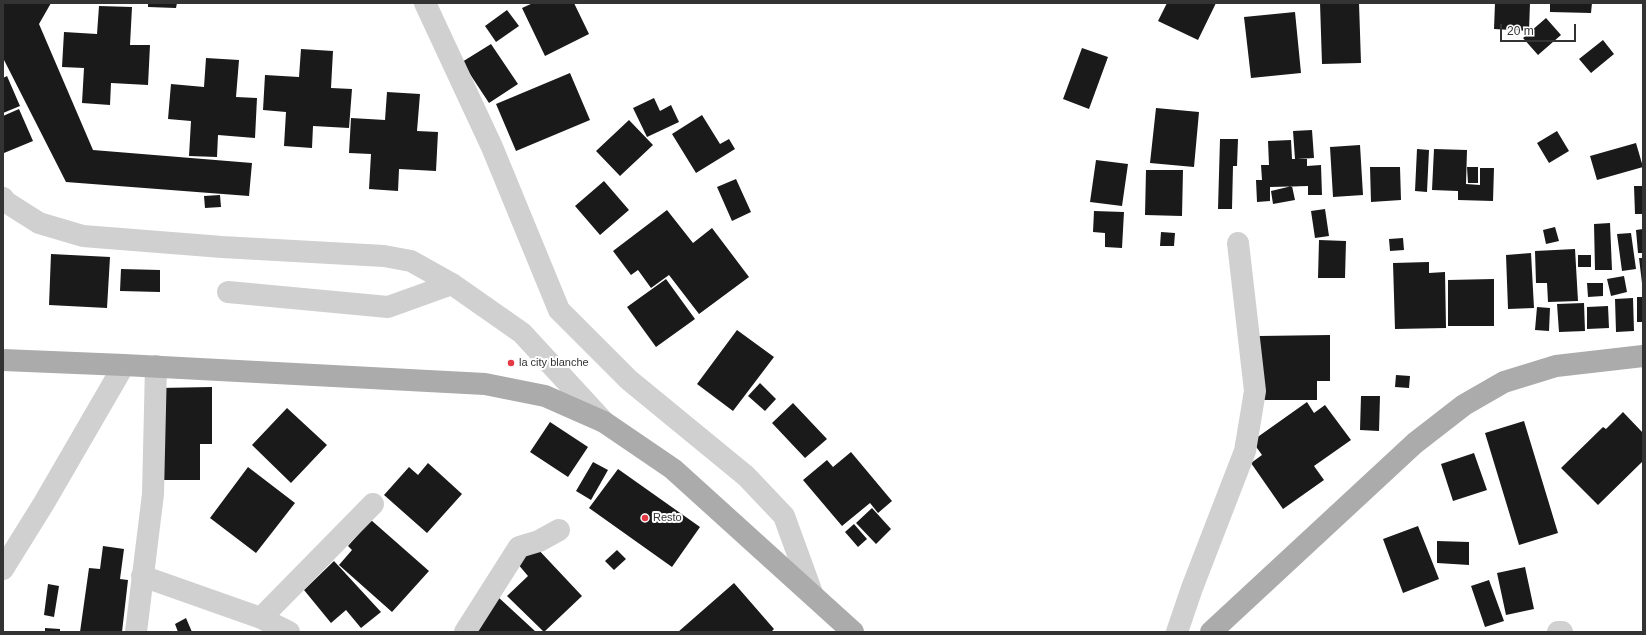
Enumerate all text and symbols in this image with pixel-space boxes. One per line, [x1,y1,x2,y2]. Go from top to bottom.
scale bar [1502,16,1578,42]
text: 20 m [1507,24,1534,38]
place label: la city blanche [519,356,589,370]
marker: la city blanche [506,358,516,368]
place label: Resto [653,511,682,525]
marker: Resto [640,513,650,523]

